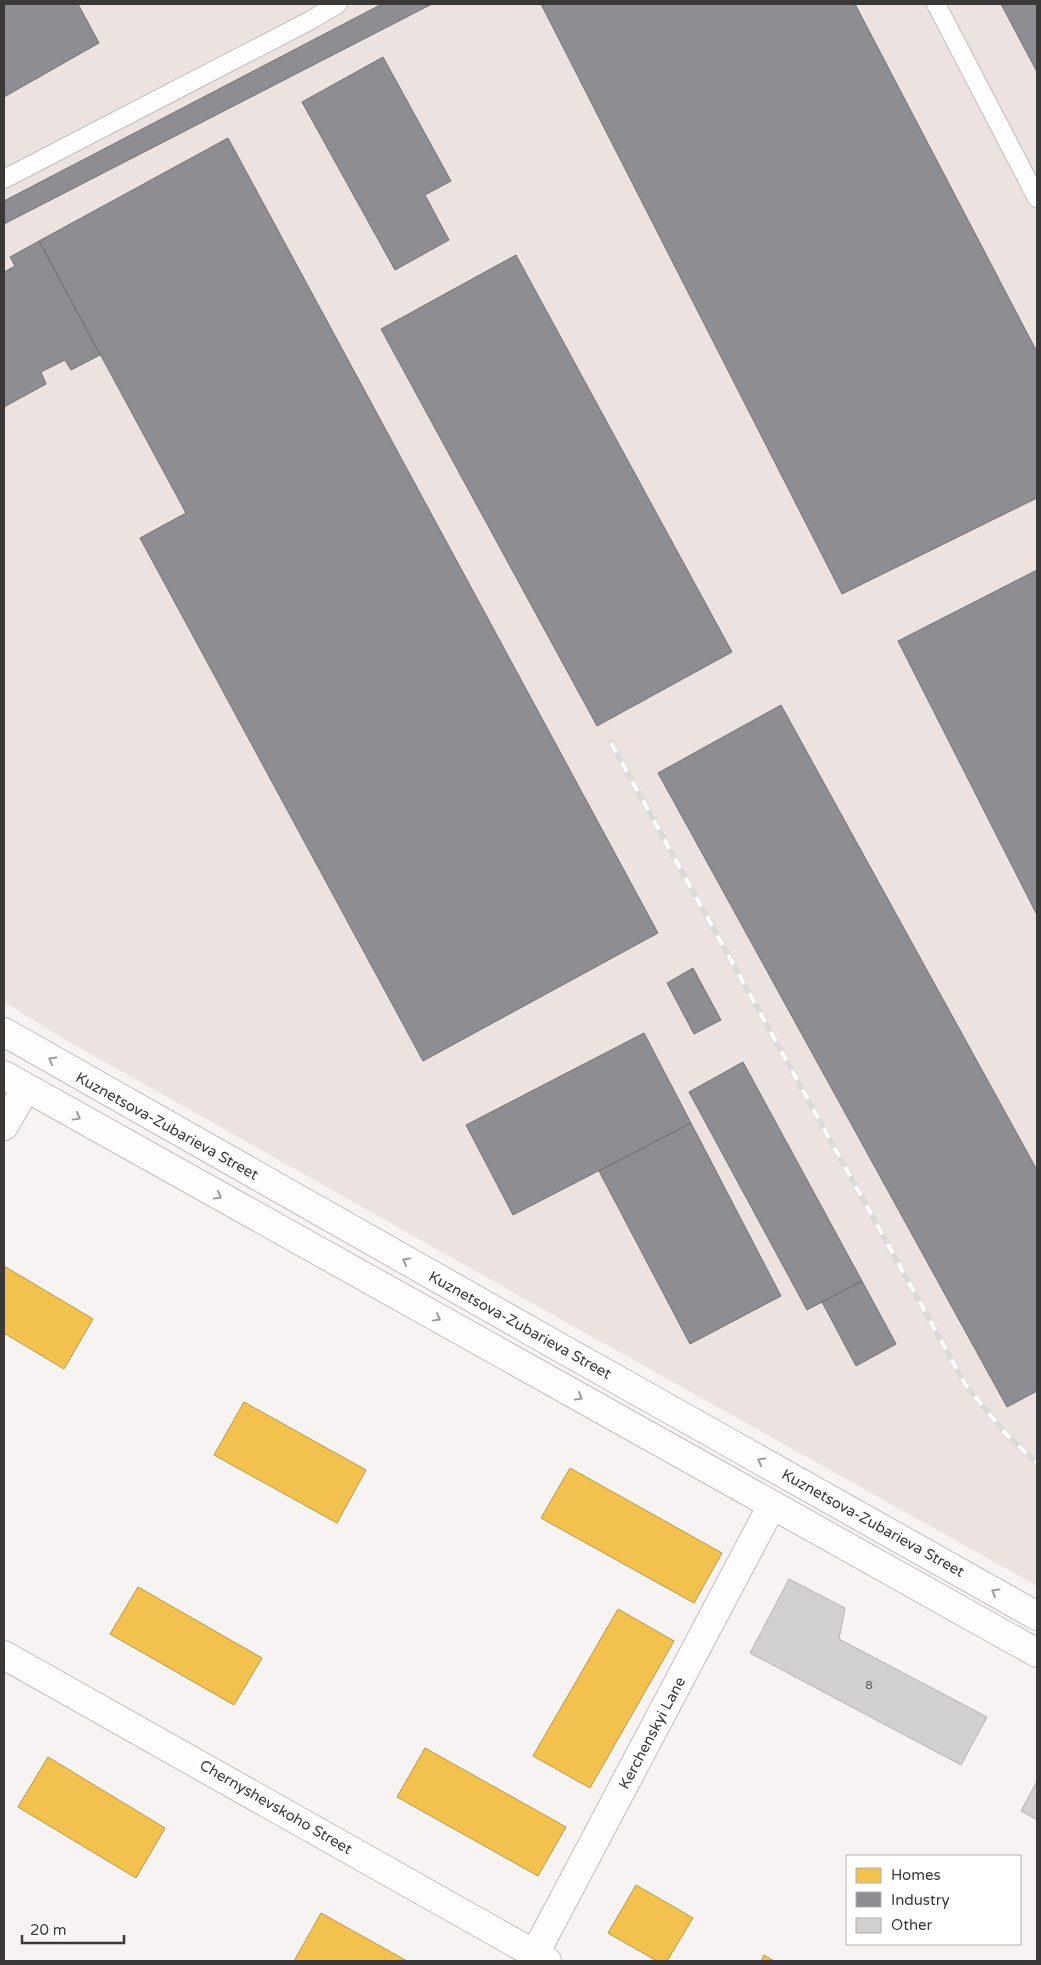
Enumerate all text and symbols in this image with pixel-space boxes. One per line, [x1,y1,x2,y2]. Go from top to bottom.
one-way arrow [48,1057,57,1067]
street label: Kuznetsova-Zubarieva Street [72,1068,262,1184]
one-way arrow [71,1110,80,1120]
one-way arrow [213,1190,222,1200]
one-way arrow [403,1257,412,1267]
street label: Kuznetsova-Zubarieva Street [425,1267,615,1383]
one-way arrow [431,1312,440,1322]
one-way arrow [573,1391,582,1401]
one-way arrow [758,1457,767,1467]
street label: Kuznetsova-Zubarieva Street [778,1465,968,1581]
one-way arrow [991,1588,1000,1598]
street label: Kerchenskyi Lane [615,1674,689,1792]
house number: 8 [865,1678,873,1692]
street label: Chernyshevskoho Street [197,1756,356,1858]
legend [846,1855,1021,1945]
text: Homes [891,1866,941,1884]
text: Industry [891,1891,950,1909]
scale bar [22,1912,125,1944]
text: Other [891,1916,933,1934]
text: 20 m [30,1921,67,1939]

